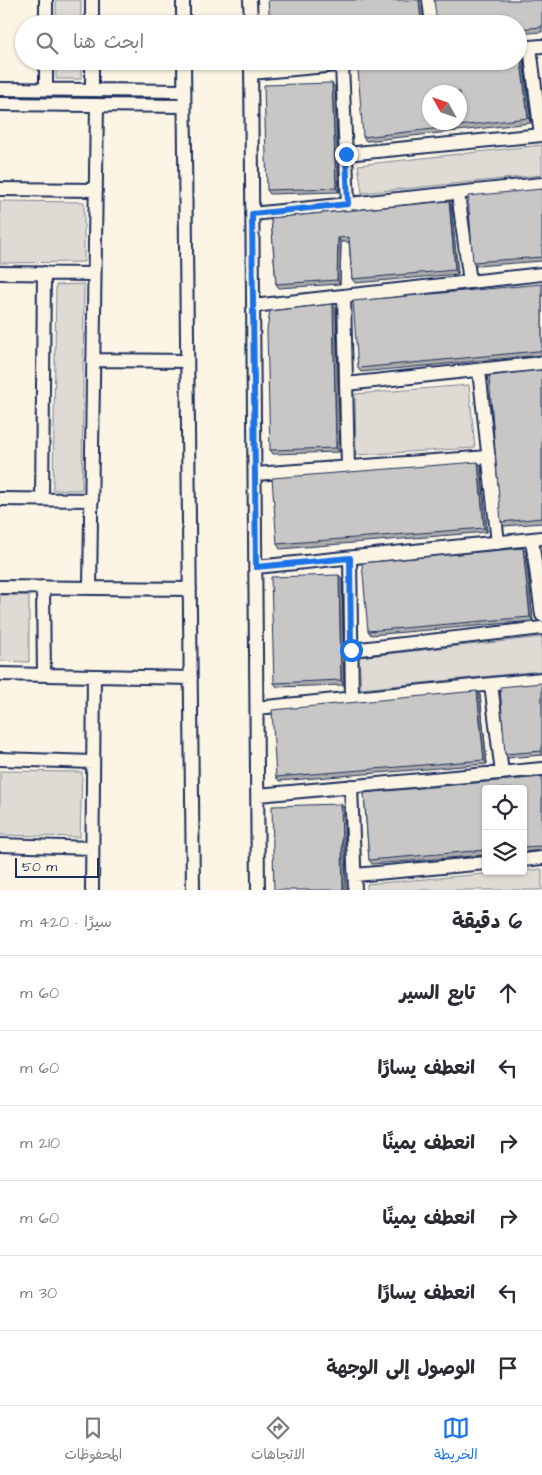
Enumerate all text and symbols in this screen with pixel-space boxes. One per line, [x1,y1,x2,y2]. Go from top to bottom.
search box [15,15,527,70]
icon: search [33,29,61,57]
text: ابحث هنا [73,29,144,56]
north arrow [422,85,467,130]
route end [335,143,358,166]
route start [340,639,363,662]
map controls [482,785,527,875]
button: locate [482,785,527,830]
button: layers [482,830,527,875]
scale bar [15,855,99,878]
text: 50 m [22,857,57,877]
text: 6 دقيقة [452,907,522,936]
text: سيرًا · 420 m [20,911,112,933]
icon: ahead [494,979,522,1007]
text: تابع السير [400,980,475,1007]
text: 60 m [20,982,59,1004]
icon: left [494,1054,522,1082]
text: انعطف يسارًا [378,1055,475,1082]
text: 60 m [20,1057,59,1079]
icon: right [494,1129,522,1157]
text: انعطف يمينًا [383,1130,475,1157]
text: 210 m [20,1132,60,1154]
icon: right [494,1204,522,1232]
text: انعطف يمينًا [383,1205,475,1232]
text: 60 m [20,1207,59,1229]
icon: left [494,1279,522,1307]
text: انعطف يسارًا [378,1280,475,1307]
text: 30 m [20,1282,57,1304]
icon: arrive [494,1354,522,1382]
text: الوصول إلى الوجهة [326,1355,475,1382]
tab: المحفوظات [64,1414,122,1467]
tab: الاتجاهات [251,1414,305,1467]
tab: الخريطة [434,1414,478,1467]

